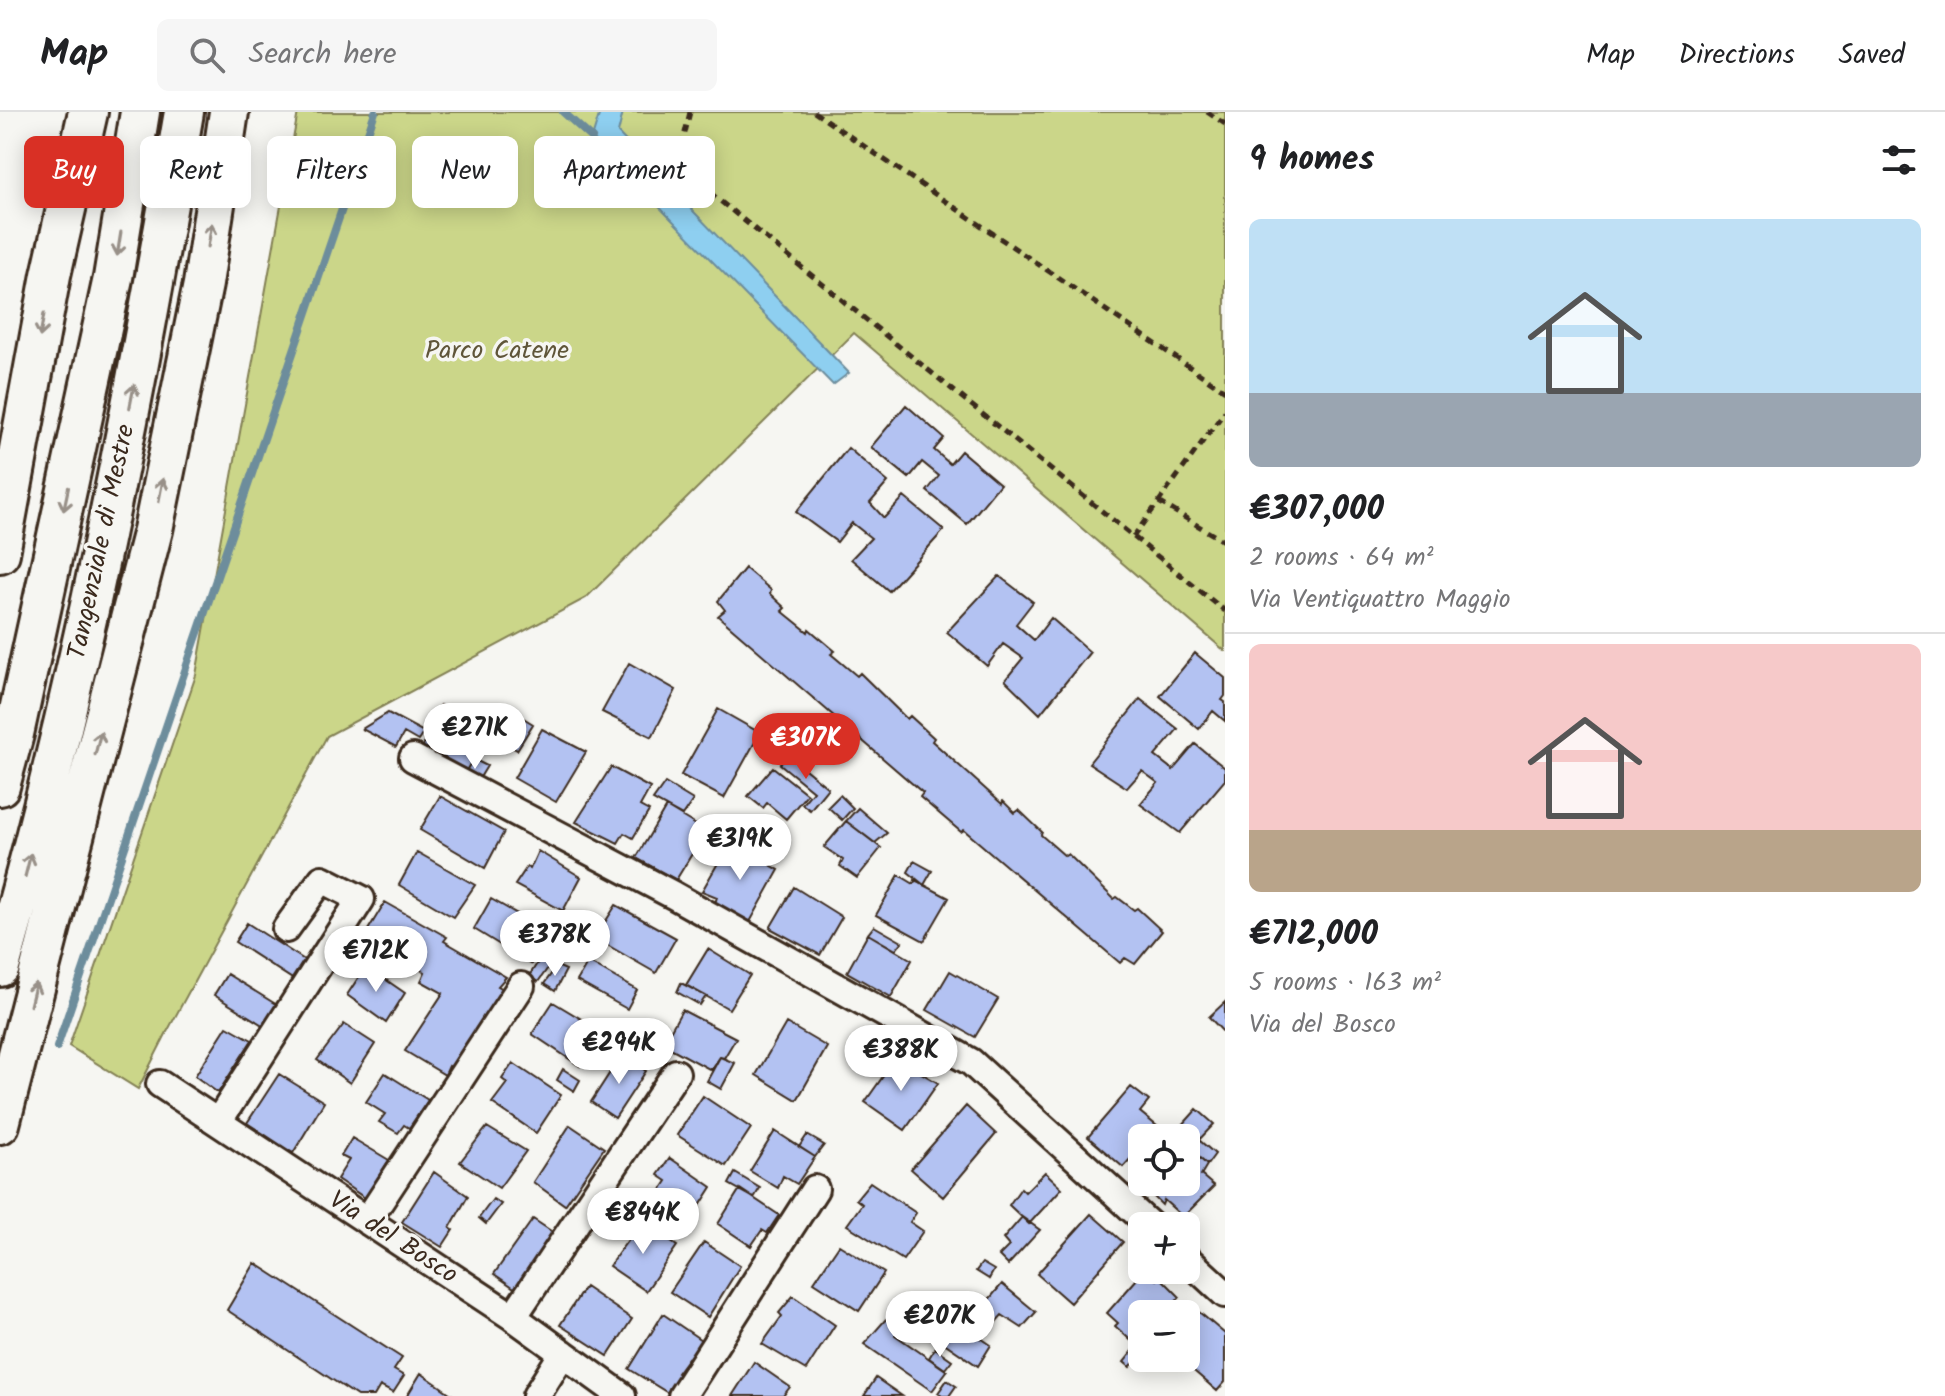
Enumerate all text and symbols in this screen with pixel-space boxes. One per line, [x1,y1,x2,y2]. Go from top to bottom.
search box [157,19,717,91]
text: Map [40,25,109,85]
text: Search here [249,31,396,79]
icon: search [185,33,229,77]
text: Map [1586,33,1635,78]
text: Directions [1679,33,1795,78]
text: Saved [1839,33,1905,78]
text: 9 homes [1249,133,1374,187]
chip: Buy [24,136,124,208]
chip: Rent [140,136,251,208]
chip: Filters [267,136,396,208]
chip: New [412,136,518,208]
chip: Apartment [534,136,715,208]
icon: filters [1877,138,1921,182]
one-way arrow [203,223,218,248]
one-way arrow [110,231,125,256]
icon: home [1513,271,1657,415]
one-way arrow [33,312,48,337]
park label: Parco Catene [425,330,569,372]
one-way arrow [126,384,141,409]
street label: Tangenziale di Mestre [57,420,147,663]
one-way arrow [154,478,169,504]
text: €307,000 [1249,483,1384,537]
one-way arrow [58,486,73,511]
text: 2 rooms · 64 m² [1249,537,1433,579]
text: Via Ventiquattro Maggio [1249,579,1511,621]
icon: home [1513,696,1657,840]
pin: €271K [419,703,531,771]
text: €271K [441,708,509,750]
pin: €307K [750,713,862,781]
text: €307K [770,718,842,760]
one-way arrow [92,730,107,756]
pin: €319K [684,814,796,882]
text: €319K [706,819,774,861]
one-way arrow [21,852,36,878]
text: €712,000 [1249,908,1378,962]
pin: €378K [499,910,611,978]
text: €378K [518,915,592,957]
pin: €712K [320,926,432,994]
text: €712K [342,931,410,973]
text: 5 rooms · 163 m² [1249,962,1441,1004]
one-way arrow [27,982,42,1008]
text: Via del Bosco [1249,1004,1396,1046]
pin: €294K [563,1018,675,1086]
text: €294K [582,1023,656,1065]
pin: €388K [845,1025,957,1093]
text: €388K [862,1030,940,1072]
map controls [1128,1124,1200,1372]
button: locate [1128,1124,1200,1196]
street label: Via del Bosco [320,1180,466,1296]
pin: €844K [587,1188,699,1256]
text: €844K [605,1193,681,1235]
button: + [1128,1212,1200,1284]
pin: €207K [884,1291,996,1359]
text: €207K [904,1296,976,1338]
button: − [1128,1300,1200,1372]

